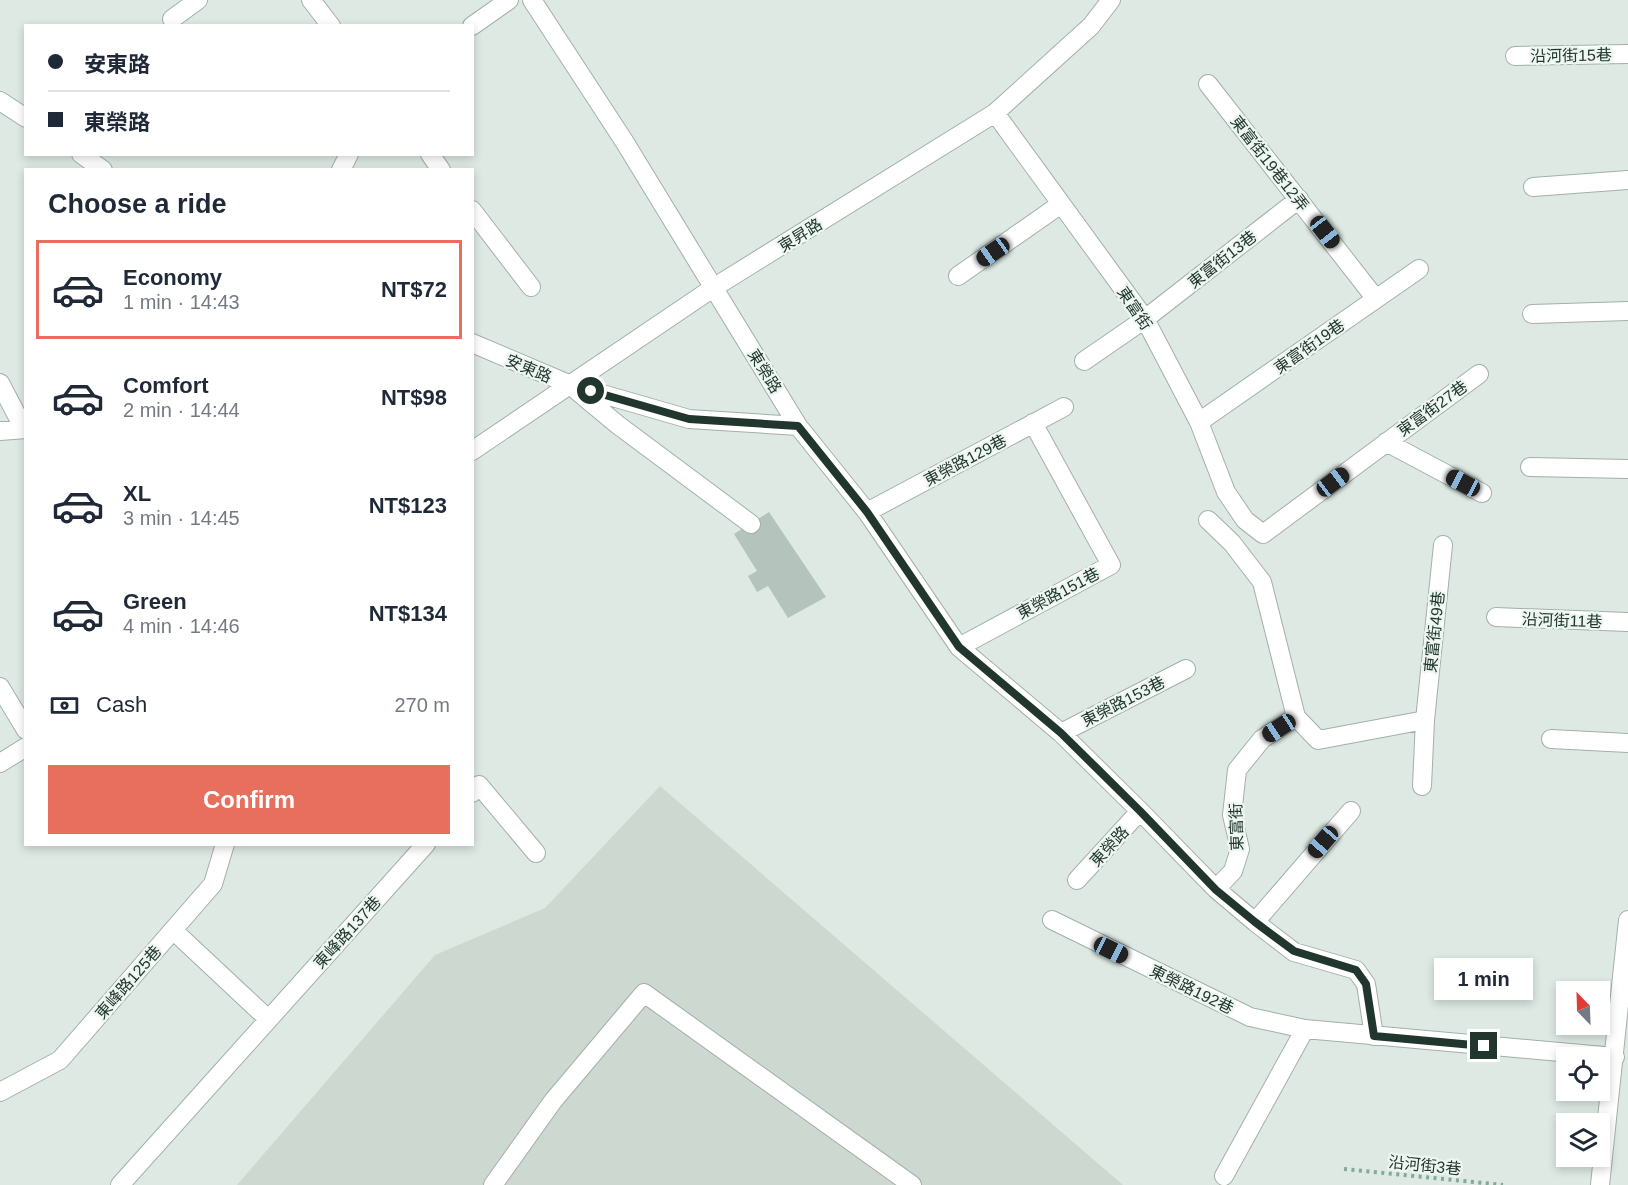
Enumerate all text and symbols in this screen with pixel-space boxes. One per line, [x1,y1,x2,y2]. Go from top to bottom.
street label: 沿河街15巷 [1530,46,1612,65]
text: 安東路 [84,52,150,77]
text: 東榮路 [84,110,150,135]
street label: 東富街19巷12弄 [1227,113,1312,214]
text: Choose a ride [48,189,227,219]
car [1307,212,1343,252]
street label: 東昇路 [775,215,825,255]
street label: 東富街13巷 [1185,228,1260,291]
car [973,234,1013,270]
icon: car [51,263,105,317]
text: Economy [123,265,222,290]
text: NT$72 [381,277,447,302]
street label: 東富街 [1114,284,1155,333]
text: 1 min · 14:43 [123,291,240,313]
street label: 東富街19巷 [1271,316,1348,377]
street label: 東榮路 [745,346,785,396]
street label: 安東路 [503,351,554,386]
icon: car [51,371,105,425]
text: Comfort [123,373,209,398]
route start [577,377,604,404]
street label: 東富街27巷 [1394,377,1470,439]
text: NT$98 [381,385,447,410]
text: 2 min · 14:44 [123,399,240,421]
street label: 東榮路129巷 [921,432,1009,489]
car [1313,464,1353,500]
car [1443,467,1483,499]
icon: car [51,479,105,533]
text: XL [123,481,151,506]
text: NT$123 [369,493,447,518]
text: 3 min · 14:45 [123,507,240,529]
street label: 東榮路151巷 [1014,565,1102,622]
icon: car [51,587,105,641]
text: Green [123,589,187,614]
street label: 東富街49巷 [1422,590,1447,674]
text: NT$134 [369,601,447,626]
street label: 沿河街11巷 [1521,611,1603,630]
text: 4 min · 14:46 [123,615,240,637]
street label: 東榮路153巷 [1079,673,1167,730]
icon: cash [48,689,81,722]
text: Cash [96,692,147,717]
text: 270 m [394,694,450,716]
car [1259,711,1299,745]
button: Confirm [48,765,450,834]
street label: 東富街 [1227,803,1246,851]
street label: 東榮路 [1087,823,1132,870]
car [1304,823,1342,861]
street label: 東峰路137巷 [311,893,384,972]
car [1091,934,1131,966]
street label: 東峰路125巷 [92,943,165,1022]
callout: 1 min [1434,959,1534,1001]
street label: 東榮路192巷 [1147,962,1236,1017]
text: 1 min [1457,968,1510,990]
north arrow [1556,981,1610,1035]
map controls [1556,981,1610,1167]
route end [1470,1032,1497,1059]
button: locate [1556,1047,1610,1101]
button: layers [1556,1113,1610,1167]
street label: 沿河街3巷 [1388,1153,1462,1178]

